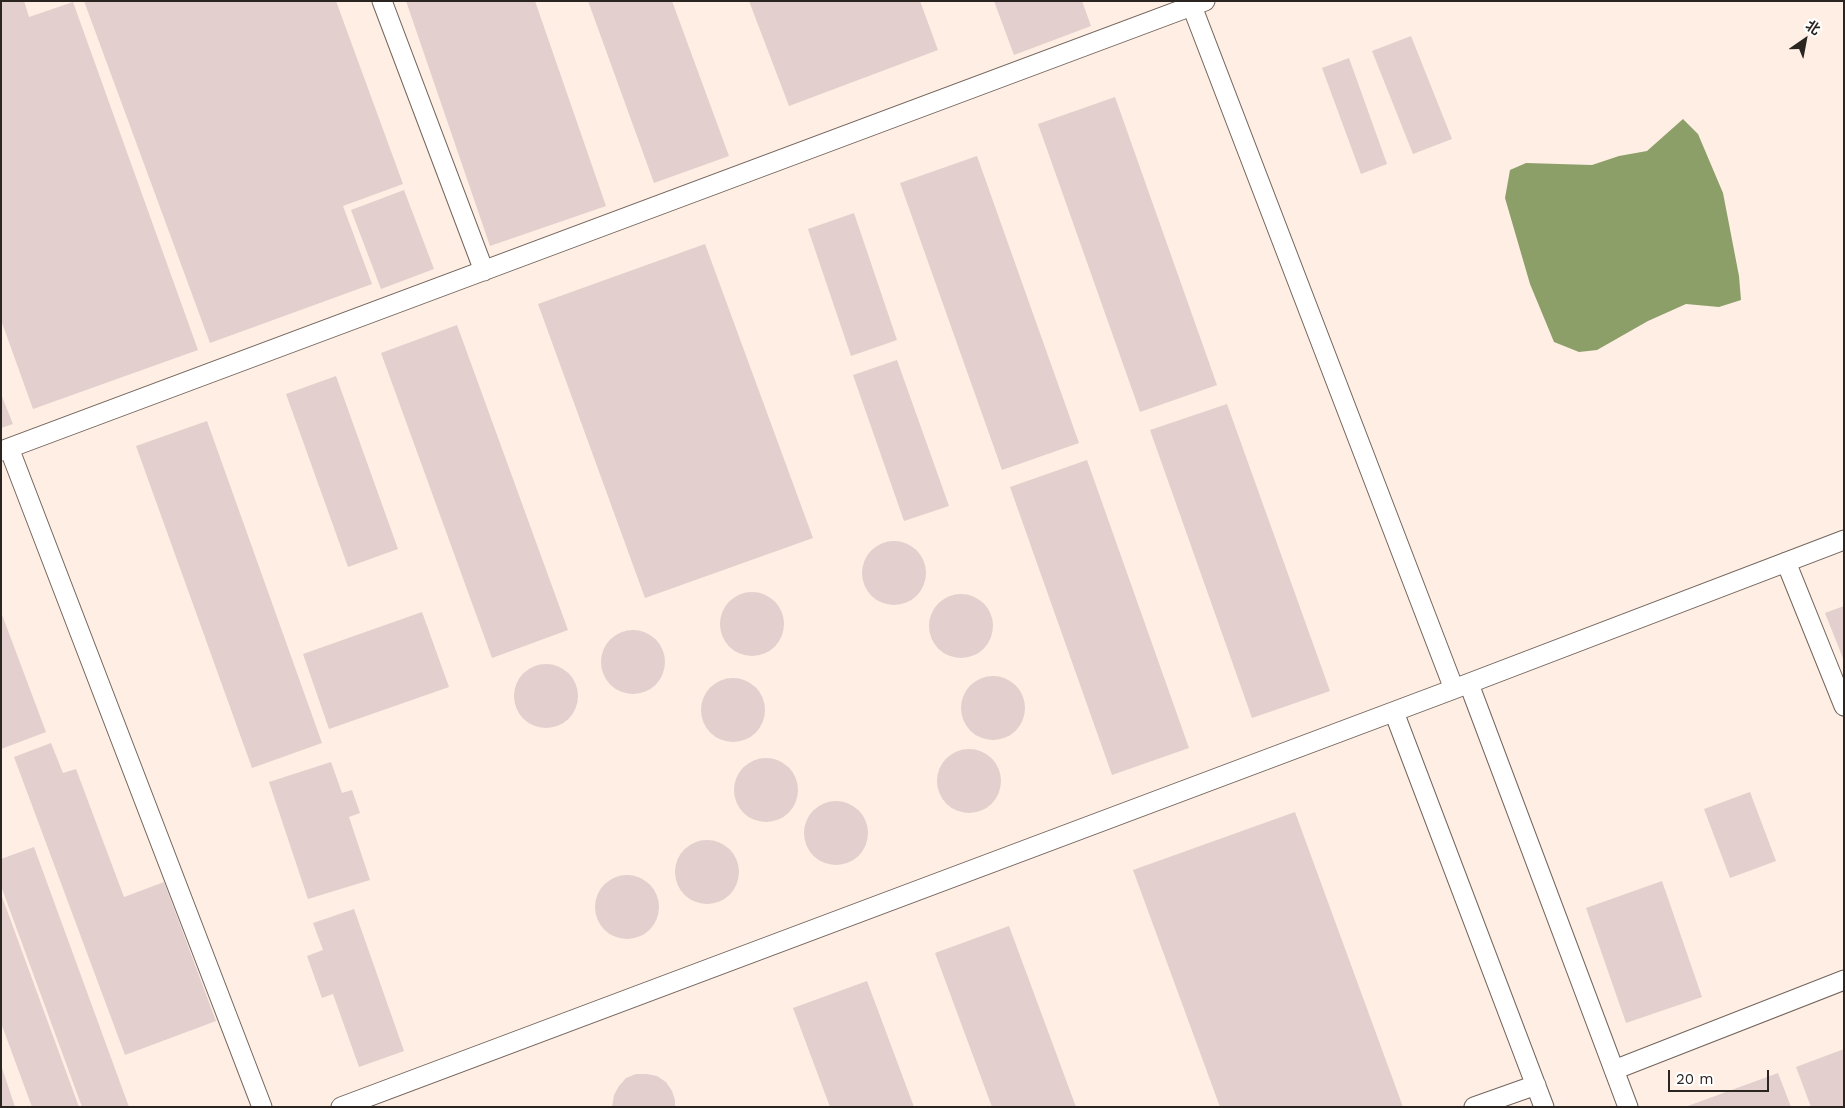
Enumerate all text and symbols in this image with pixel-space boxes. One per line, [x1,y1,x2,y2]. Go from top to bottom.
north arrow [1780,15,1830,65]
text: 北 [1803,17,1823,38]
scale bar [1670,1060,1771,1092]
text: 20 m [1676,1070,1714,1088]

